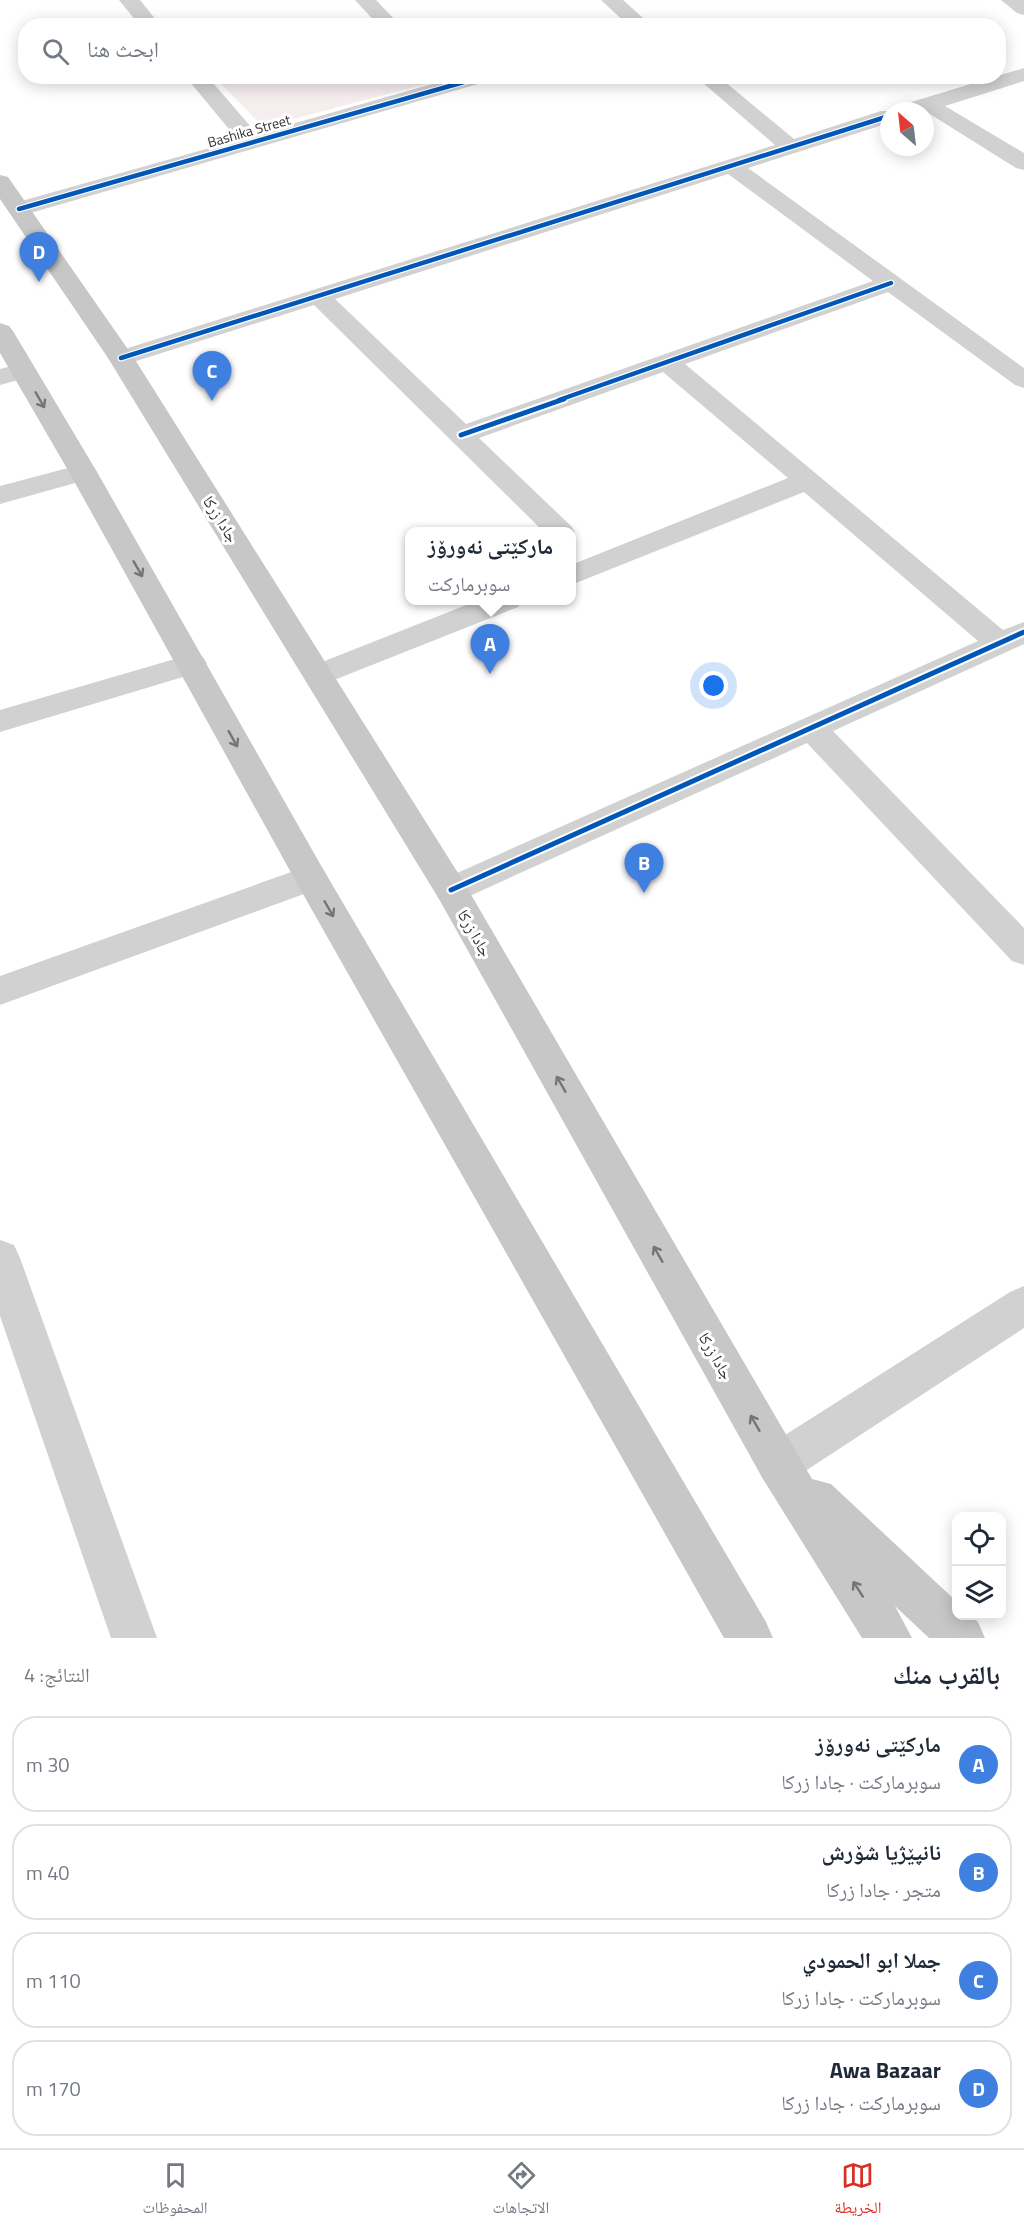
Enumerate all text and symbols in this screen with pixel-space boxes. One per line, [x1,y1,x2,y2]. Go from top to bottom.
search box [18,18,1006,84]
text: ابحث هنا [87,32,159,66]
icon: search [39,35,72,68]
north arrow [880,102,934,156]
street label: Bashika Street [205,109,293,152]
pin: D [20,232,58,282]
pin: C [192,352,232,401]
one-way arrow [35,391,47,408]
street label: جادا زرکا [197,491,245,547]
popup [405,527,576,605]
text: مارکێتی نەورۆز [428,529,553,563]
one-way arrow [132,560,144,577]
text: سوبرماركت [428,568,510,599]
pin: A [470,624,510,674]
your location [699,671,728,700]
one-way arrow [227,730,239,747]
pin: B [624,844,664,893]
one-way arrow [323,900,335,917]
street label: جادا زرکا [452,905,498,961]
one-way arrow [555,1076,567,1093]
one-way arrow [652,1246,664,1263]
street label: جادا زرکا [693,1328,739,1384]
one-way arrow [748,1415,760,1432]
map controls [952,1512,1006,1620]
button: locate [952,1512,1006,1566]
button: layers [952,1566,1006,1620]
one-way arrow [851,1581,863,1598]
text: بالقرب منك [893,1655,1000,1694]
text: النتائج: 4 [24,1659,90,1690]
text: مارکێتی نەورۆز [816,1727,941,1761]
text: 30 m [26,1749,70,1780]
text: A [972,1749,985,1780]
text: سوبرماركت · جادا زرکا [781,1766,941,1797]
text: نانپێژیا شۆرش [822,1835,941,1869]
text: 40 m [26,1857,70,1888]
text: B [972,1857,985,1888]
text: متجر · جادا زرکا [826,1874,941,1905]
text: جملا ابو الحمودي [802,1943,941,1977]
text: 110 m [26,1965,81,1996]
text: C [973,1965,984,1996]
text: سوبرماركت · جادا زرکا [781,1982,941,2013]
text: Awa Bazaar [830,2053,941,2087]
text: 170 m [26,2073,81,2104]
text: D [972,2073,985,2104]
text: سوبرماركت · جادا زرکا [781,2087,941,2118]
tab: المحفوظات [143,2159,208,2223]
tab: الاتجاهات [493,2159,549,2223]
tab: الخريطة [834,2159,882,2223]

